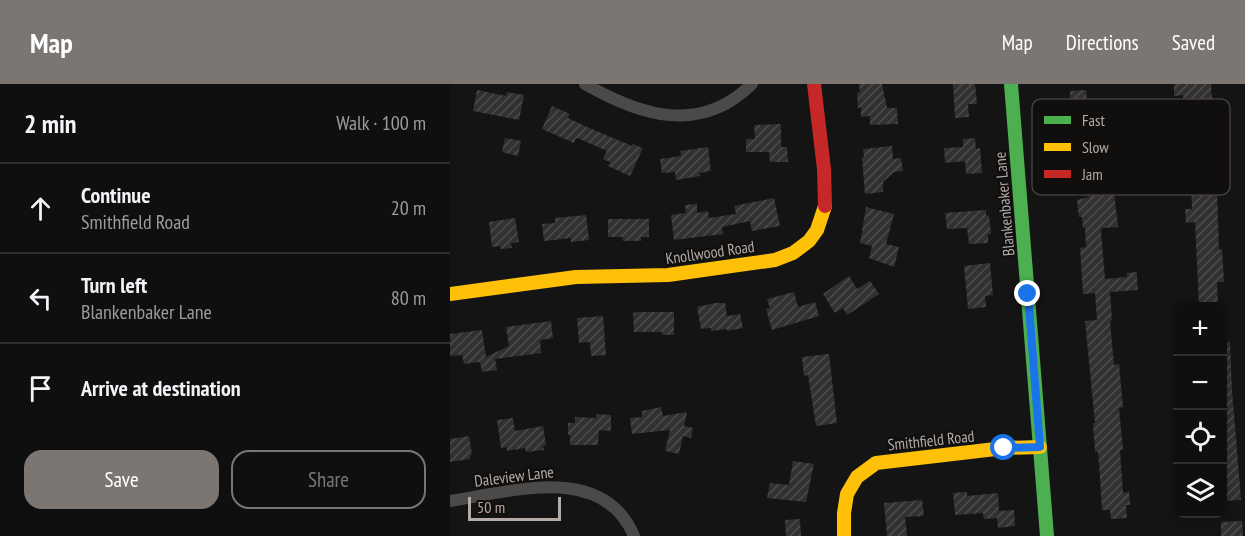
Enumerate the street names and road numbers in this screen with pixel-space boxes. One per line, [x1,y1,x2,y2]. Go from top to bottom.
street label: Blankenbaker Lane [989,151,1019,257]
street label: Knollwood Road [664,236,756,268]
street label: Smithfield Road [887,425,975,454]
street label: Daleview Lane [473,461,555,491]

